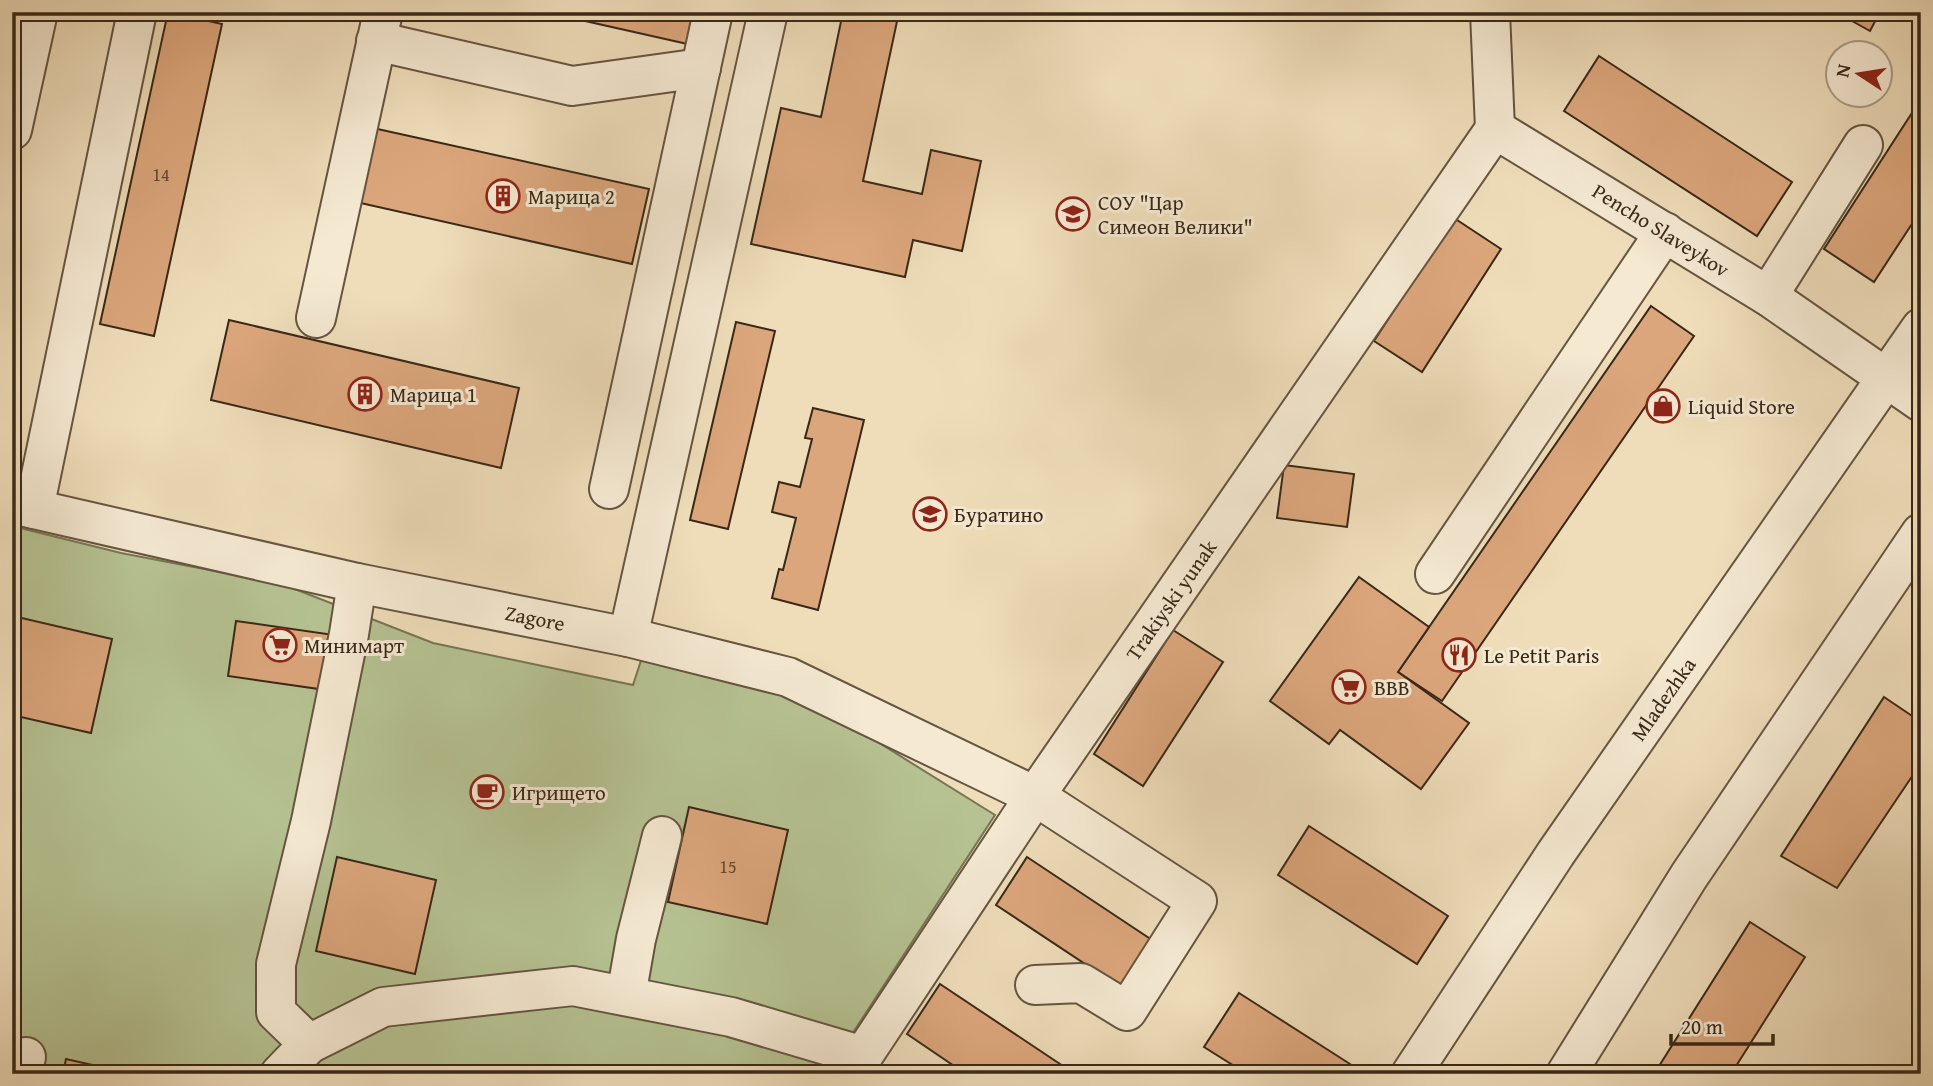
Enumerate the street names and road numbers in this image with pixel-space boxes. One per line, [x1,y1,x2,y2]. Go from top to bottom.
street label: Pencho Slaveykov [1587,175,1736,285]
street label: Trakiyski yunak [1118,533,1224,667]
street label: Zagore [502,597,568,639]
street label: Mladezhka [1623,651,1703,747]

